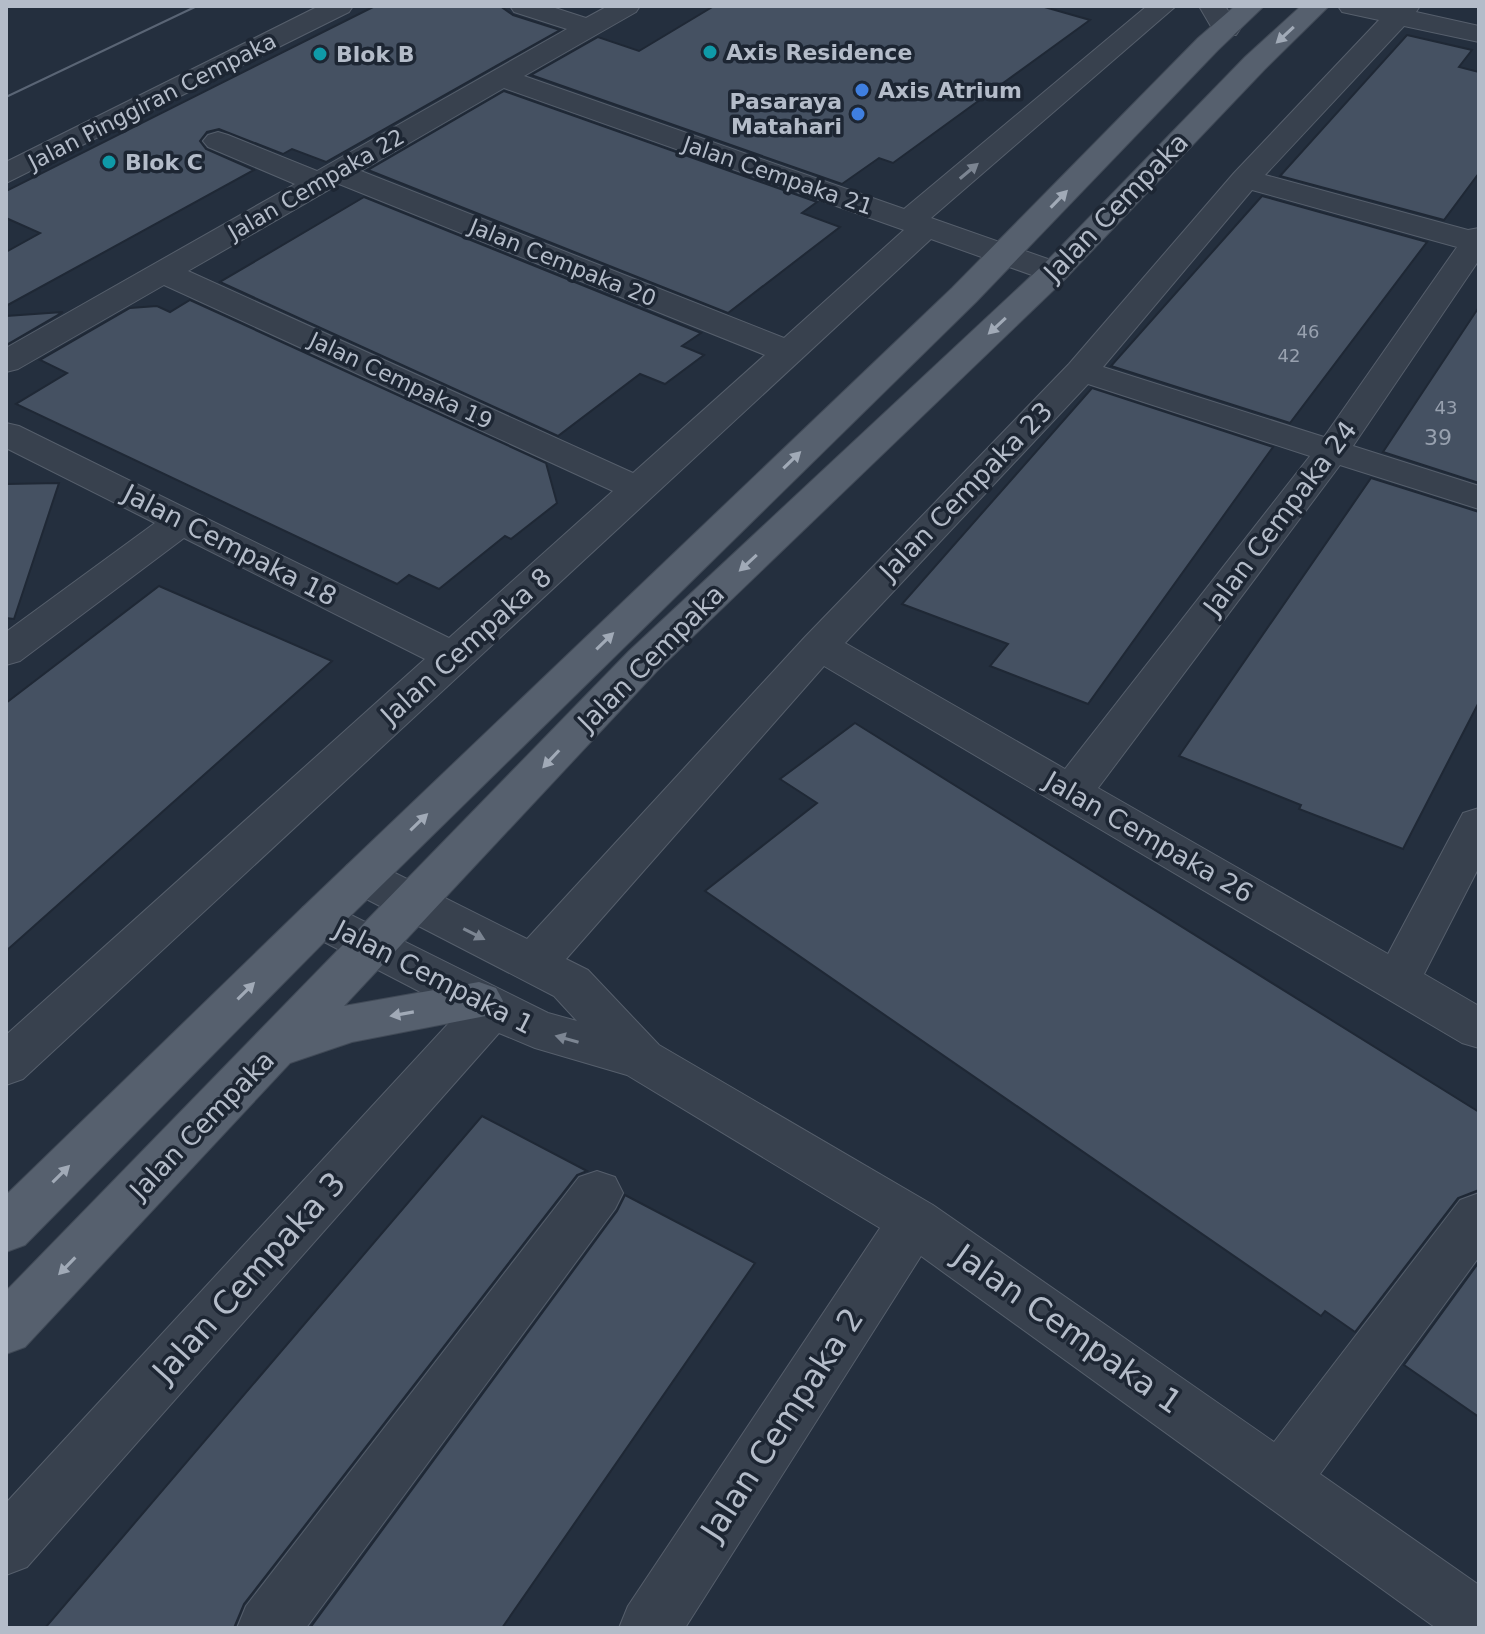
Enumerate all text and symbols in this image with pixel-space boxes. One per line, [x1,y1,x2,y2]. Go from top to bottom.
one-way arrow [1276,25,1295,43]
street label: Jalan Pinggiran Cempaka [23,28,280,176]
place label: Axis Residence [726,40,912,65]
place label: Blok B [336,42,414,67]
marker: Axis Residence [701,43,719,61]
marker: Blok B [311,45,329,63]
place label: Axis Atrium [878,78,1022,103]
marker: Axis Atrium [853,81,871,99]
place label: Pasaraya Matahari [729,89,842,139]
marker: Pasaraya Matahari [849,105,867,123]
street label: Jalan Cempaka 22 [222,124,409,246]
street label: Jalan Cempaka [1036,127,1194,289]
street label: Jalan Cempaka 21 [678,131,876,220]
place label: Blok C [125,150,203,175]
marker: Blok C [100,153,118,171]
one-way arrow [958,163,978,180]
one-way arrow [1049,190,1068,209]
street label: Jalan Cempaka 20 [464,213,660,311]
one-way arrow [988,316,1007,335]
house number: 46 [1297,321,1319,342]
street label: Jalan Cempaka 19 [303,326,496,434]
house number: 42 [1278,345,1300,366]
street label: Jalan Cempaka 23 [872,396,1059,587]
house number: 43 [1435,397,1457,418]
street label: Jalan Cempaka 24 [1196,415,1363,623]
house number: 39 [1424,425,1452,450]
one-way arrow [782,451,801,470]
street label: Jalan Cempaka 18 [117,477,342,612]
one-way arrow [738,553,757,571]
street label: Jalan Cempaka 8 [373,562,557,732]
street label: Jalan Cempaka [570,579,730,739]
one-way arrow [596,632,615,650]
one-way arrow [542,749,560,768]
street label: Jalan Cempaka 26 [1038,764,1258,909]
one-way arrow [409,814,428,832]
street label: Jalan Cempaka 1 [328,913,538,1040]
one-way arrow [462,927,485,940]
one-way arrow [236,982,255,1001]
one-way arrow [389,1008,414,1021]
one-way arrow [555,1032,580,1044]
street label: Jalan Cempaka [122,1045,280,1207]
street label: Jalan Cempaka 3 [143,1164,353,1391]
one-way arrow [51,1165,70,1184]
street label: Jalan Cempaka 1 [945,1235,1189,1422]
one-way arrow [58,1256,76,1275]
street label: Jalan Cempaka 2 [692,1301,871,1549]

